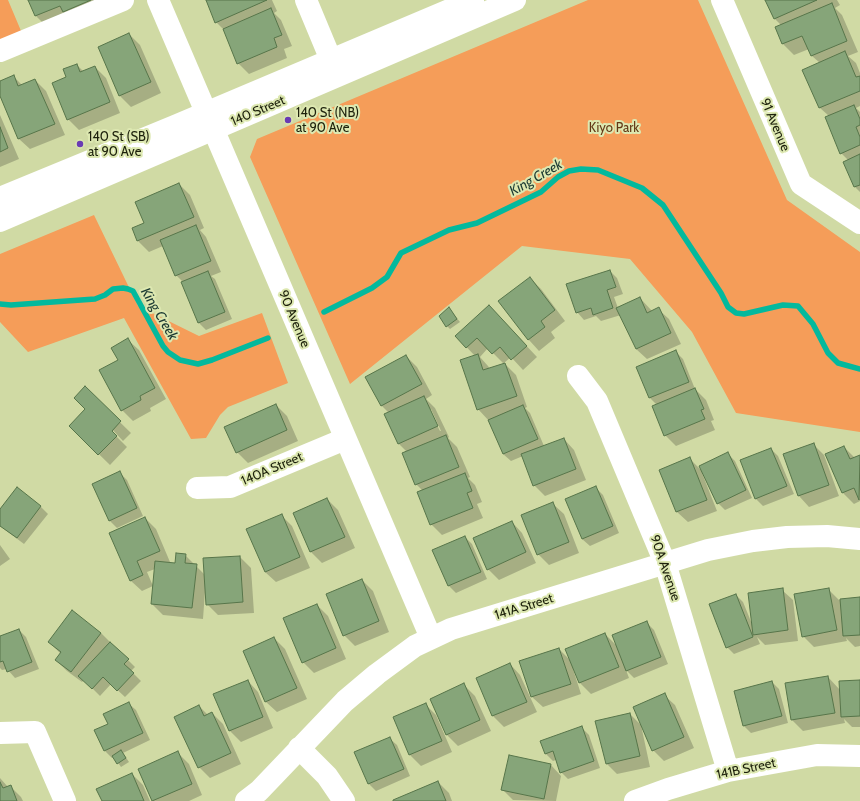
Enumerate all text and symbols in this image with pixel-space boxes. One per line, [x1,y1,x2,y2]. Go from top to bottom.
street label: 140 Street [229,93,287,129]
street label: 91 Avenue [757,96,793,154]
place label: 140 St (NB) at 90 Ave [296,105,359,136]
marker: 140 St (NB) at 90 Ave [283,115,293,125]
park label: Kiyo Park [589,120,639,136]
place label: 140 St (SB) at 90 Ave [88,129,149,160]
marker: 140 St (SB) at 90 Ave [75,139,85,149]
water label: King Creek [507,156,565,200]
water label: King Creek [137,285,181,343]
street label: 90 Avenue [275,288,313,350]
street label: 140A Street [239,449,305,489]
street label: 90A Avenue [646,533,684,603]
street label: 141A Street [493,591,555,623]
street label: 141B Street [715,755,777,783]

